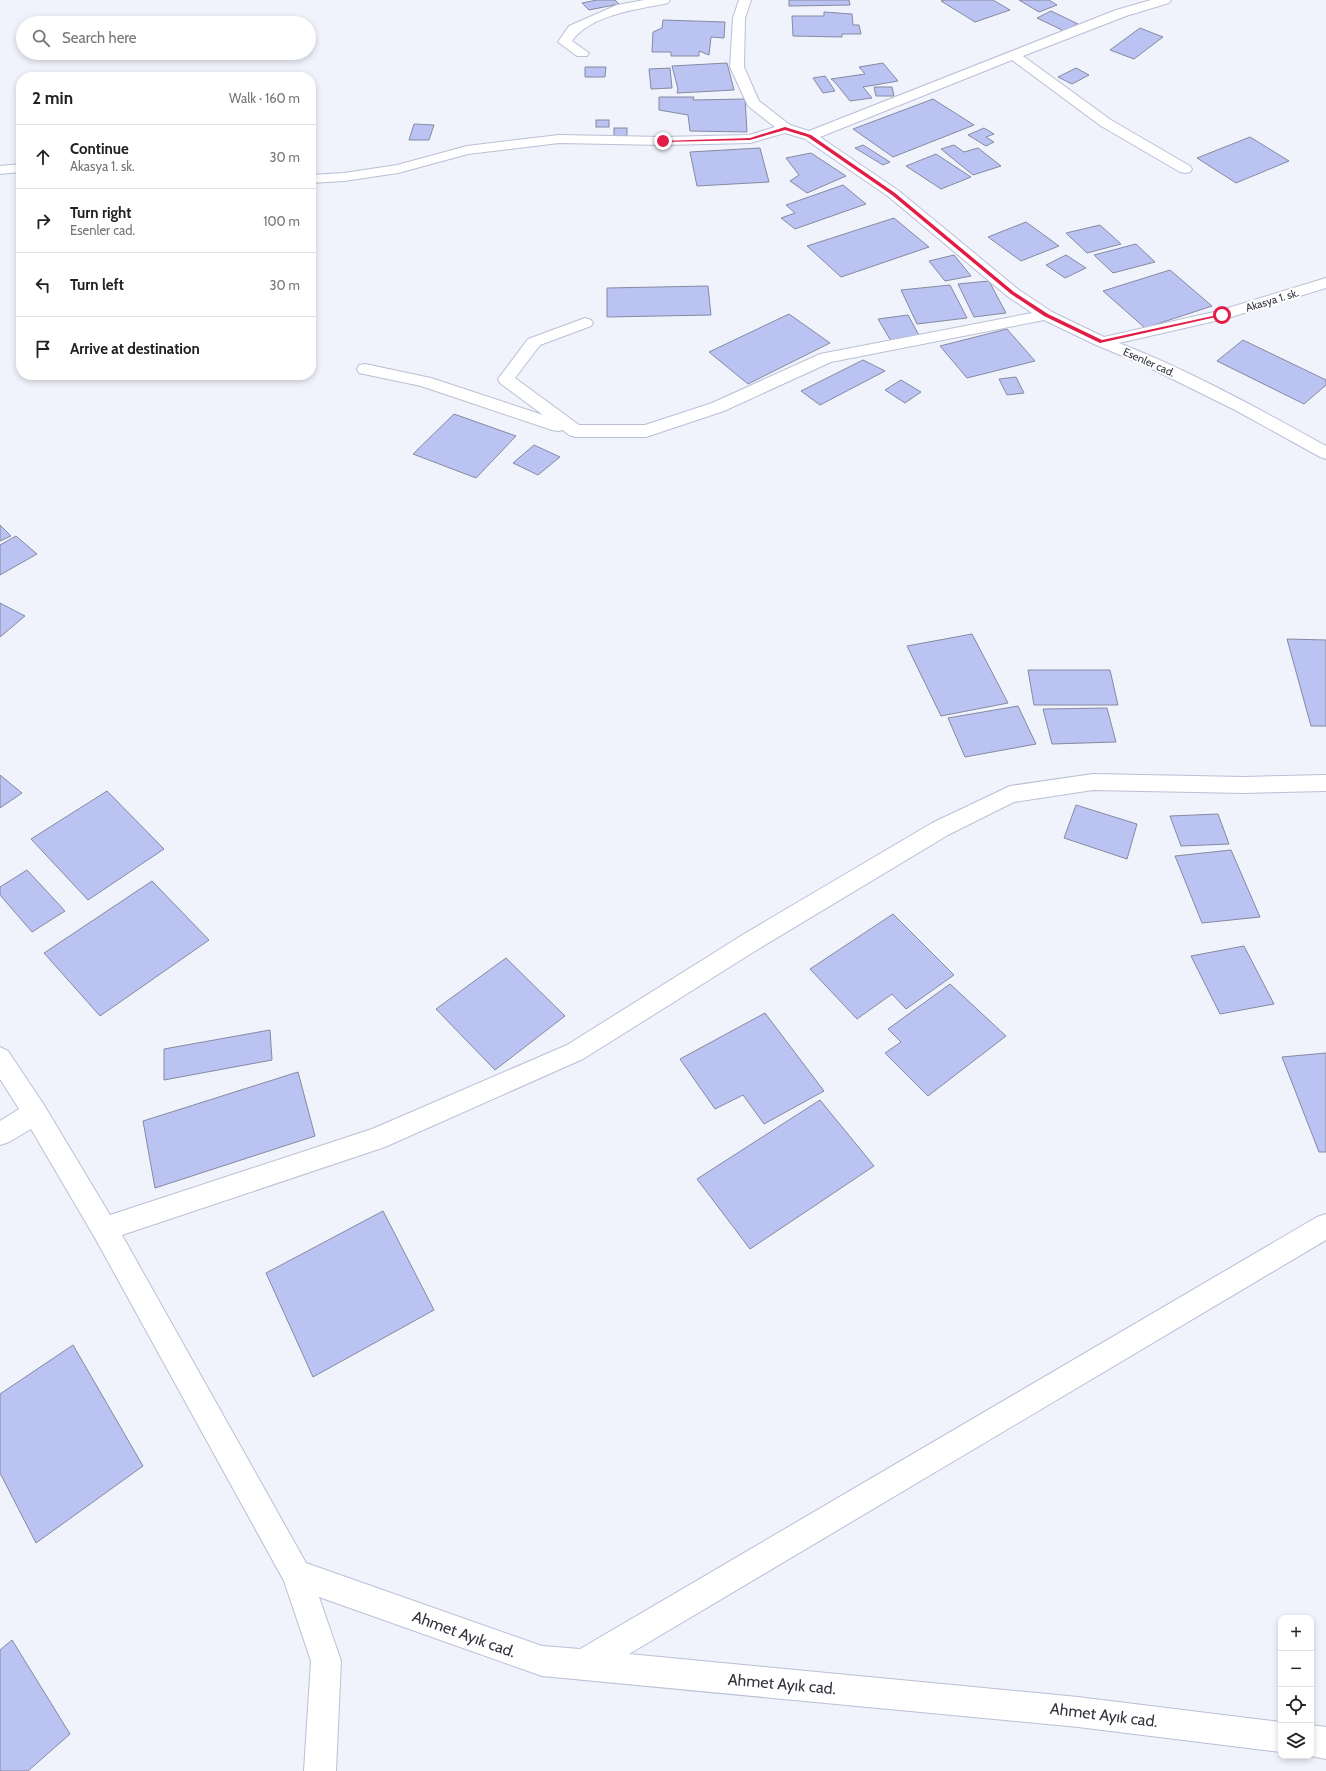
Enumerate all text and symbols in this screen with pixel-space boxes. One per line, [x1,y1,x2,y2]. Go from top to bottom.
search box [16,16,316,60]
icon: search [30,27,52,49]
text: Search here [62,29,137,47]
text: 2 min [32,88,73,108]
text: Walk · 160 m [229,90,300,106]
route end [654,132,672,150]
text: Continue [70,140,129,158]
icon: ahead [32,146,54,168]
text: 30 m [270,149,300,165]
text: Akasya 1. sk. [70,158,135,174]
text: Turn right [70,204,131,222]
icon: right [32,210,54,232]
text: 100 m [263,213,300,229]
text: Esenler cad. [70,222,135,238]
icon: left [32,274,54,296]
text: Turn left [70,276,124,294]
text: 30 m [270,277,300,293]
street label: Akasya 1. sk. [1244,285,1300,315]
route start [1213,306,1231,324]
icon: arrive [32,338,54,360]
text: Arrive at destination [70,340,200,358]
street label: Esenler cad. [1121,344,1177,380]
street label: Ahmet Ayık cad. [410,1607,518,1661]
map controls [1278,1615,1314,1759]
button: + [1278,1615,1314,1651]
button: − [1278,1651,1314,1687]
street label: Ahmet Ayık cad. [727,1670,837,1698]
button: locate [1278,1687,1314,1723]
street label: Ahmet Ayık cad. [1049,1699,1159,1731]
button: layers [1278,1723,1314,1759]

